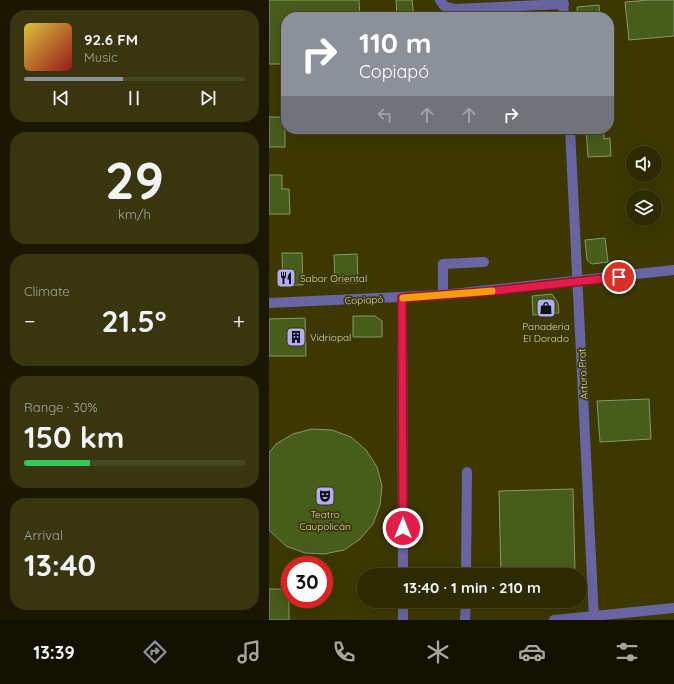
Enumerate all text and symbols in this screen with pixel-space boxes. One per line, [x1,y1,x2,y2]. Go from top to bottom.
text: 110 m [359,25,432,60]
icon: right [293,28,345,80]
text: 92.6 FM [84,30,138,49]
text: Music [84,49,118,65]
text: Copiapó [359,60,429,83]
icon: previous [50,87,72,109]
icon: pause [123,87,145,109]
icon: next [197,87,219,109]
icon: left [374,104,396,126]
icon: ahead [416,104,438,126]
icon: ahead [458,104,480,126]
icon: right [500,104,522,126]
map controls [626,146,662,226]
button: sound [626,146,662,182]
text: 29 [105,147,164,212]
button: layers [626,190,662,226]
text: km/h [118,206,151,222]
pin [602,260,636,294]
icon: arrive [608,266,630,288]
restaurant icon: Sabor Oriental [275,267,297,289]
place label: Sabor Oriental [300,272,367,285]
text: Climate [24,283,70,299]
street label: Copiapó [344,293,384,307]
shop icon: Panaderia El Dorado [535,297,557,319]
text: 21.5° [101,302,167,340]
text: − [24,307,35,335]
text: + [233,307,245,335]
place label: Panaderia El Dorado [522,320,570,345]
building icon: Vidriopal [285,326,307,348]
place label: Vidriopal [310,331,351,344]
street label: Arturo Prat [575,348,591,400]
text: Range · 30% [24,399,98,415]
text: 150 km [24,418,125,456]
theatre icon: Teatro Caupolicán [314,485,336,507]
position arrow [382,507,424,549]
place label: Teatro Caupolicán [299,508,351,533]
text: Arrival [24,527,63,543]
text: 13:40 [24,546,96,584]
speed limit sign: 30 [281,556,333,608]
text: 13:40 · 1 min · 210 m [403,578,541,597]
icon: directions [141,638,169,666]
icon: music [235,638,263,666]
icon: phone [330,638,358,666]
icon: climate [424,638,452,666]
icon: car [518,638,546,666]
icon: filters [613,638,641,666]
text: 13:39 [33,641,75,664]

